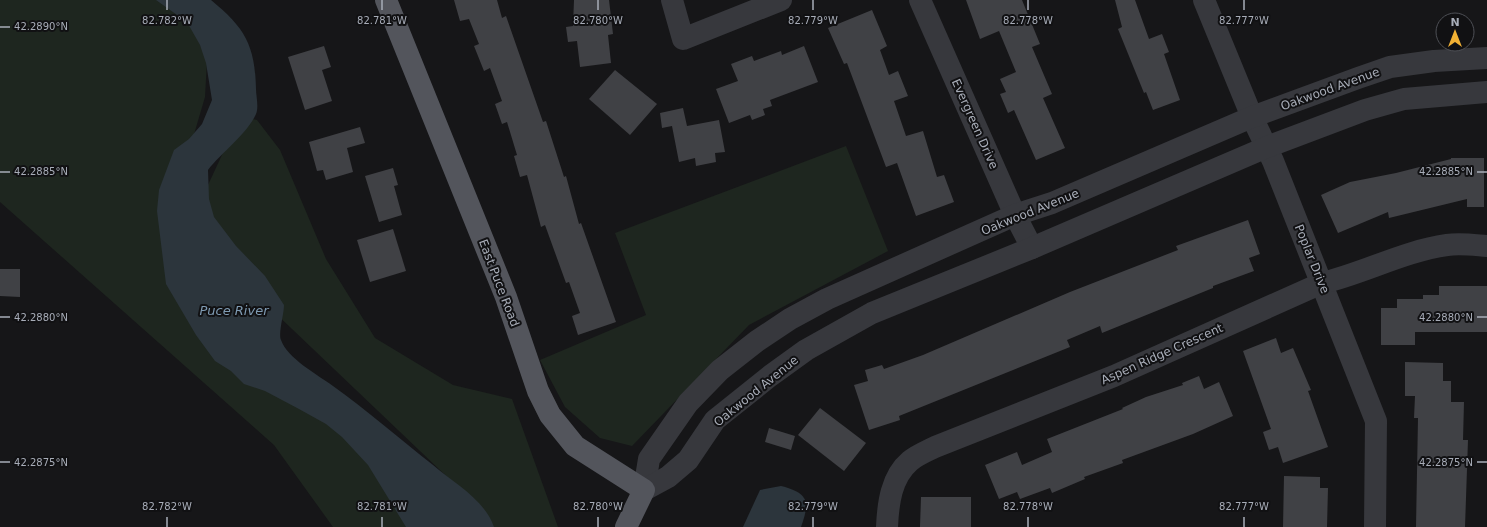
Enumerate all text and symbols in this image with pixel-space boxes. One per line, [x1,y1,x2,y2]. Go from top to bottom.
north arrow [1435,12,1475,52]
text: 82.782°W [142,15,192,26]
text: 82.781°W [357,15,407,26]
text: 82.780°W [573,15,623,26]
text: 82.779°W [788,15,838,26]
text: 82.778°W [1003,15,1053,26]
text: 82.777°W [1219,15,1269,26]
text: N [1450,16,1460,29]
text: 42.2890°N [14,21,68,32]
street label: Oakwood Avenue [1279,65,1381,113]
street label: Evergreen Drive [949,77,1001,171]
text: 42.2885°N [14,166,68,177]
text: 42.2885°N [1419,166,1473,177]
street label: Oakwood Avenue [979,186,1081,238]
street label: Poplar Drive [1292,222,1332,296]
street label: East Puce Road [476,237,522,329]
water label: Puce River [199,303,270,318]
text: 42.2880°N [14,312,68,323]
text: 42.2880°N [1419,312,1473,323]
street label: Aspen Ridge Crescent [1099,321,1225,387]
street label: Oakwood Avenue [711,353,801,429]
text: 42.2875°N [14,457,68,468]
text: 42.2875°N [1419,457,1473,468]
text: 82.782°W [142,501,192,512]
text: 82.781°W [357,501,407,512]
text: 82.780°W [573,501,623,512]
text: 82.779°W [788,501,838,512]
text: 82.778°W [1003,501,1053,512]
text: 82.777°W [1219,501,1269,512]

